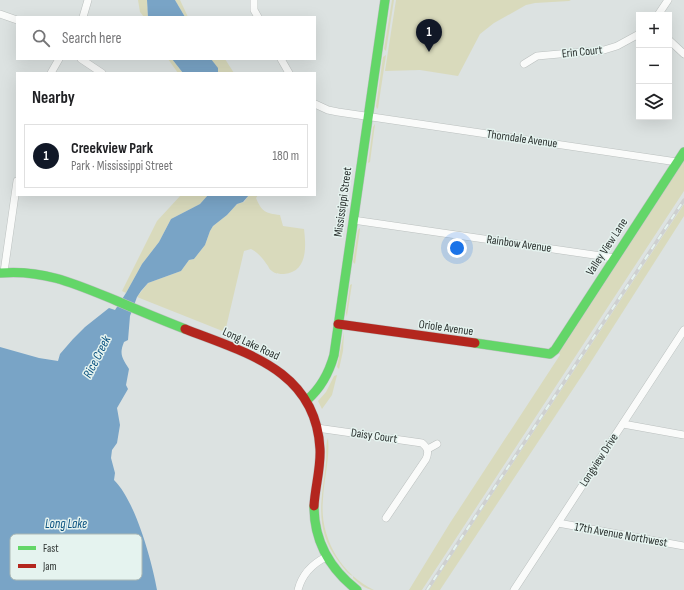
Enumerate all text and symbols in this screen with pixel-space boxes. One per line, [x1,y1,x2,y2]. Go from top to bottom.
map controls [636,12,672,120]
button: + [636,12,672,48]
search box [16,16,316,60]
pin: 1 [416,19,442,52]
icon: search [30,27,52,49]
text: Search here [62,29,122,48]
street label: Erin Court [561,42,603,62]
button: − [636,48,672,84]
button: layers [636,84,672,120]
text: Nearby [32,88,75,108]
street label: Thorndale Avenue [486,127,559,151]
text: Creekview Park [71,139,153,158]
text: 1 [43,148,49,164]
text: 180 m [273,148,299,164]
text: Park · Mississippi Street [71,158,173,174]
street label: Mississippi Street [331,166,355,238]
street label: Valley View Lane [583,215,631,279]
street label: Rainbow Avenue [486,232,553,256]
your location [447,238,467,258]
street label: Oriole Avenue [418,317,474,339]
street label: Long Lake Road [220,324,282,364]
water label: Rice Creek [80,332,115,381]
street label: Daisy Court [350,425,398,447]
street label: Longview Drive [576,430,622,489]
water label: Long Lake [45,516,87,532]
street label: 17th Avenue Northwest [573,519,669,551]
legend [10,534,142,580]
text: Fast [43,542,59,555]
text: Jam [42,560,57,573]

